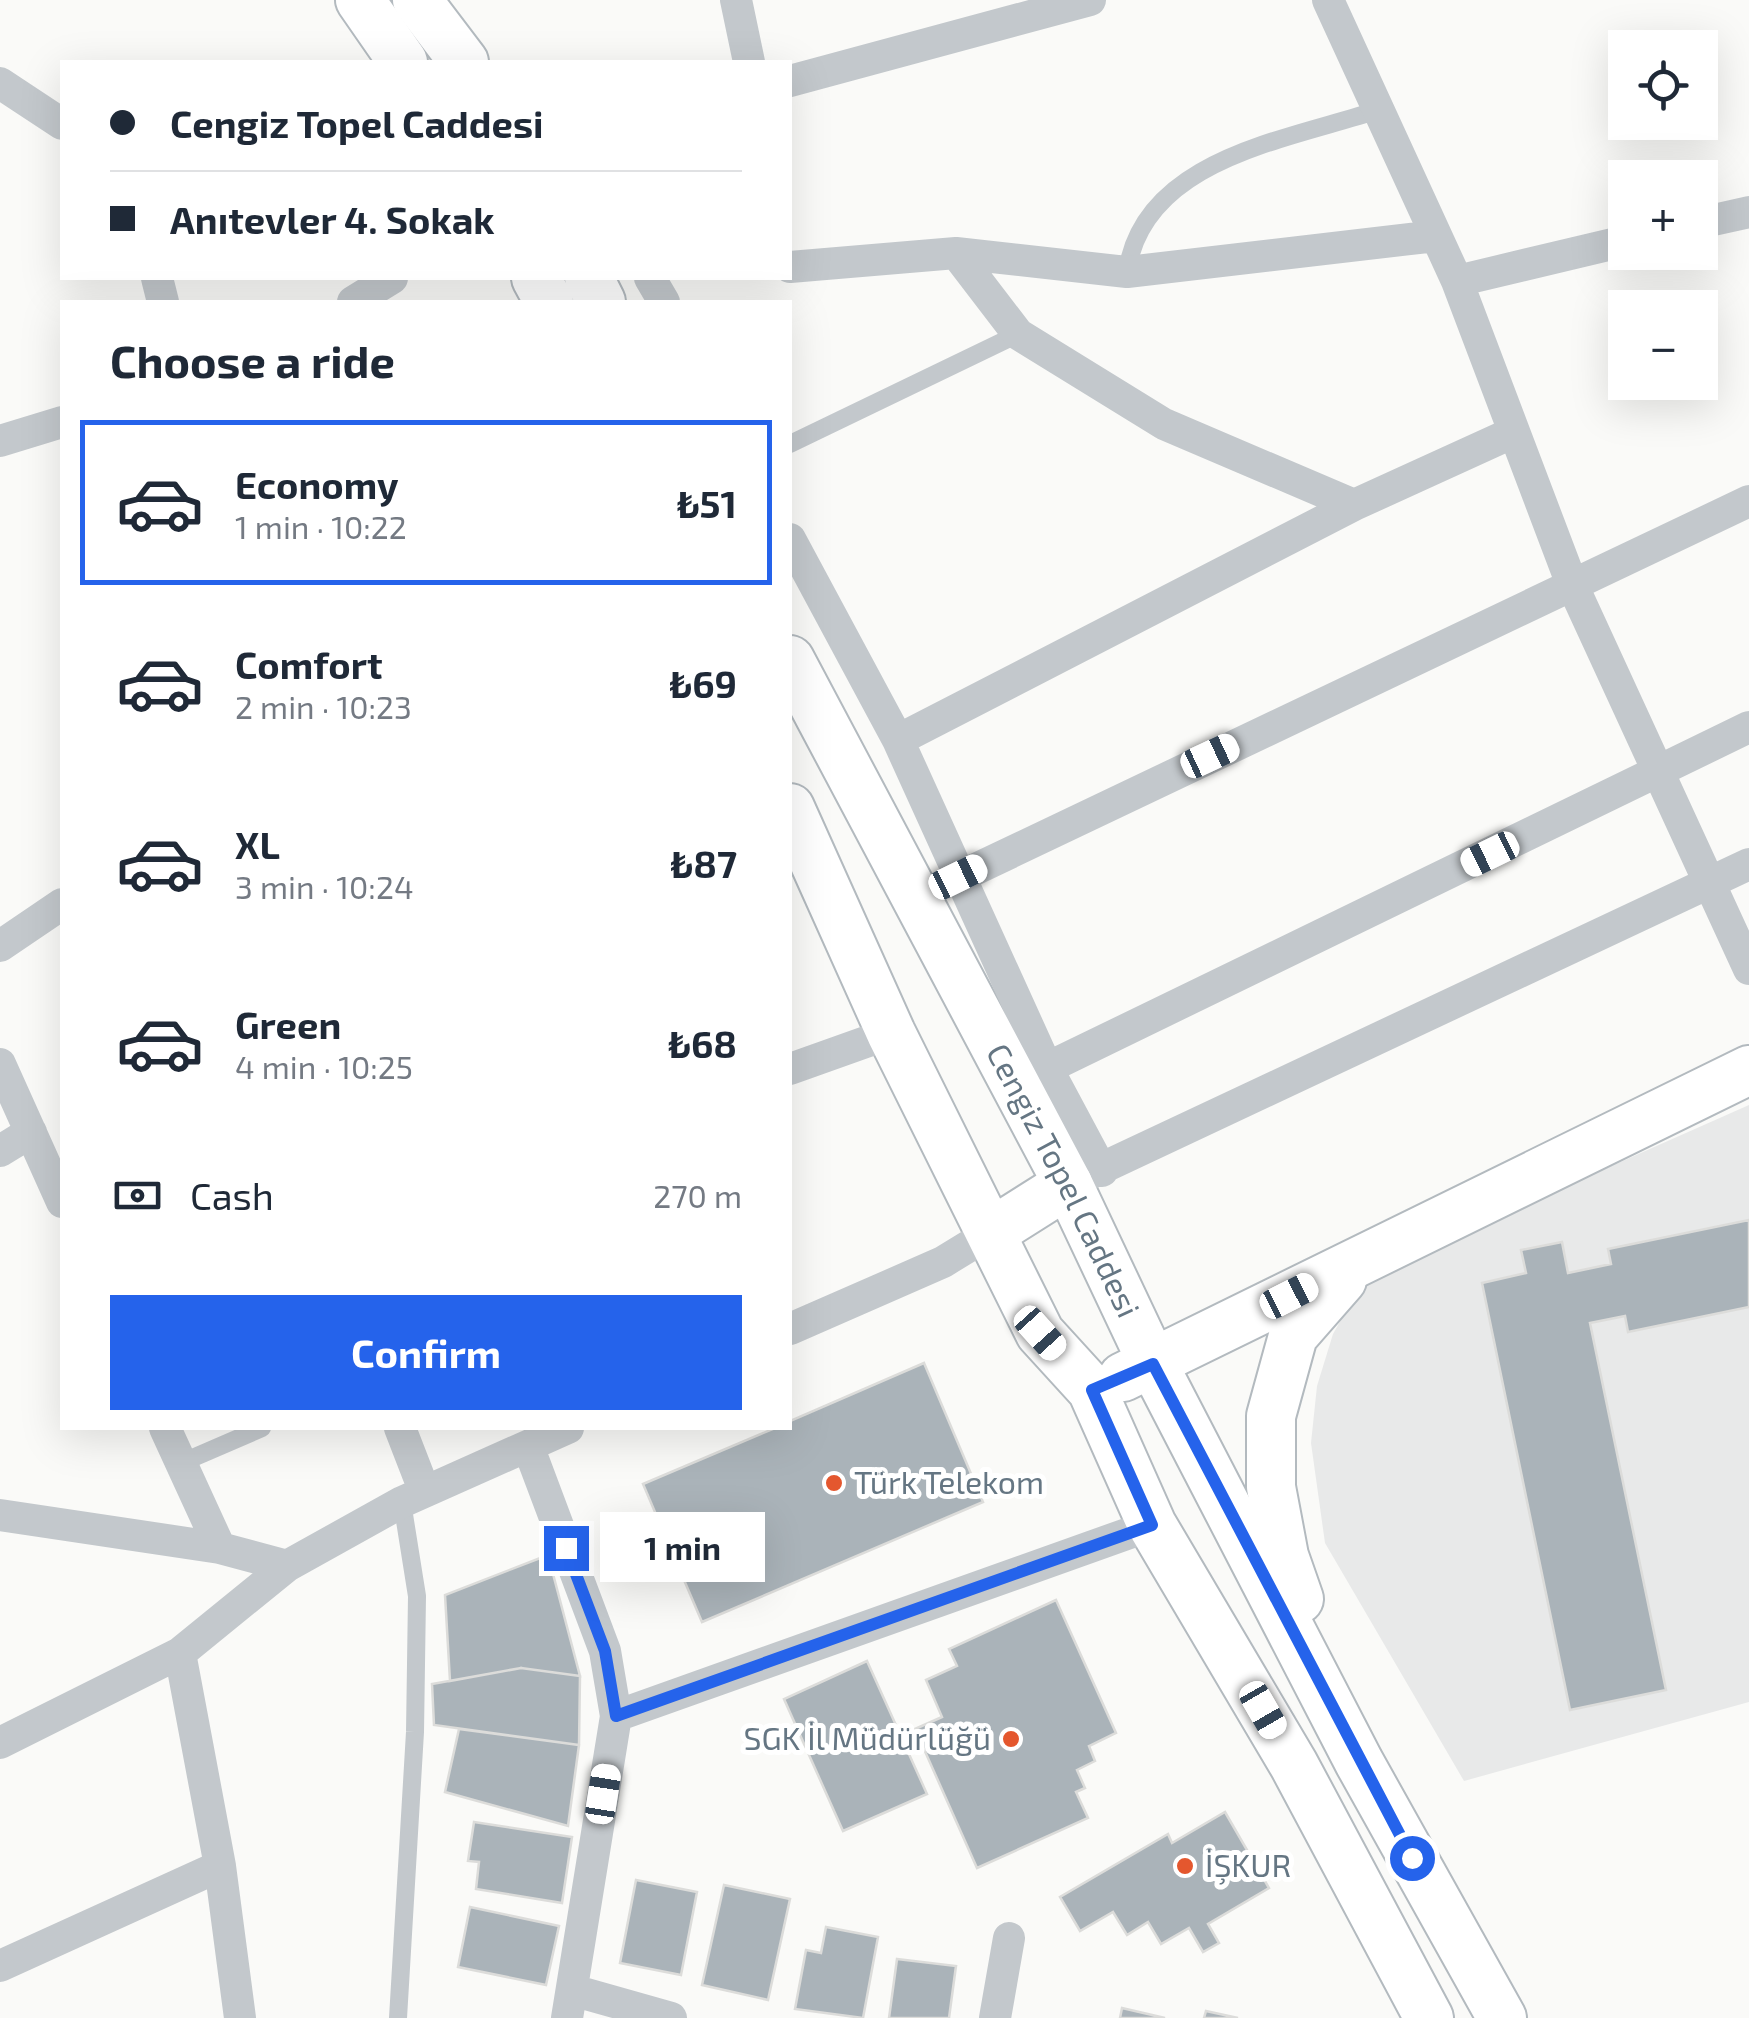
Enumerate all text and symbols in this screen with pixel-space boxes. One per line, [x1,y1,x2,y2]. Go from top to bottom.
map controls [1608,30,1718,400]
button: locate [1608,30,1718,140]
text: Cengiz Topel Caddesi [170,100,544,146]
button: + [1608,160,1718,270]
text: Anıtevler 4. Sokak [170,196,495,242]
button: − [1608,290,1718,400]
text: Choose a ride [110,333,395,387]
icon: car [115,458,205,548]
text: Economy [235,461,399,507]
text: ₺51 [677,480,737,526]
text: 1 min · 10:22 [235,507,407,545]
icon: car [115,638,205,728]
text: Comfort [235,641,383,687]
text: ₺69 [670,660,737,706]
text: 2 min · 10:23 [235,687,412,725]
car [1176,730,1244,782]
icon: car [115,818,205,908]
text: XL [235,821,280,867]
car [1456,827,1524,881]
text: ₺87 [671,840,737,886]
car [924,850,992,904]
text: 3 min · 10:24 [235,867,414,905]
icon: car [115,998,205,1088]
text: Green [235,1001,341,1047]
text: ₺68 [668,1020,737,1066]
street label: Cengiz Topel Caddesi [980,1037,1149,1323]
text: 4 min · 10:25 [235,1047,413,1085]
icon: cash [110,1168,165,1223]
text: Cash [190,1172,274,1218]
text: 270 m [653,1176,742,1214]
car [1255,1269,1323,1323]
button: Confirm [110,1295,742,1410]
car [1009,1301,1071,1365]
place label: Türk Telekom [854,1462,1044,1500]
marker: Türk Telekom [823,1472,845,1494]
callout: 1 min [601,1513,766,1583]
route end [544,1526,589,1571]
text: 1 min [644,1528,721,1566]
car [1235,1677,1291,1743]
place label: SGK İl Müdürlüğü [743,1718,991,1756]
marker: SGK İl Müdürlüğü [1000,1728,1022,1750]
car [583,1762,623,1826]
route start [1390,1836,1435,1881]
place label: İŞKUR [1205,1845,1291,1885]
marker: İŞKUR [1174,1855,1196,1877]

